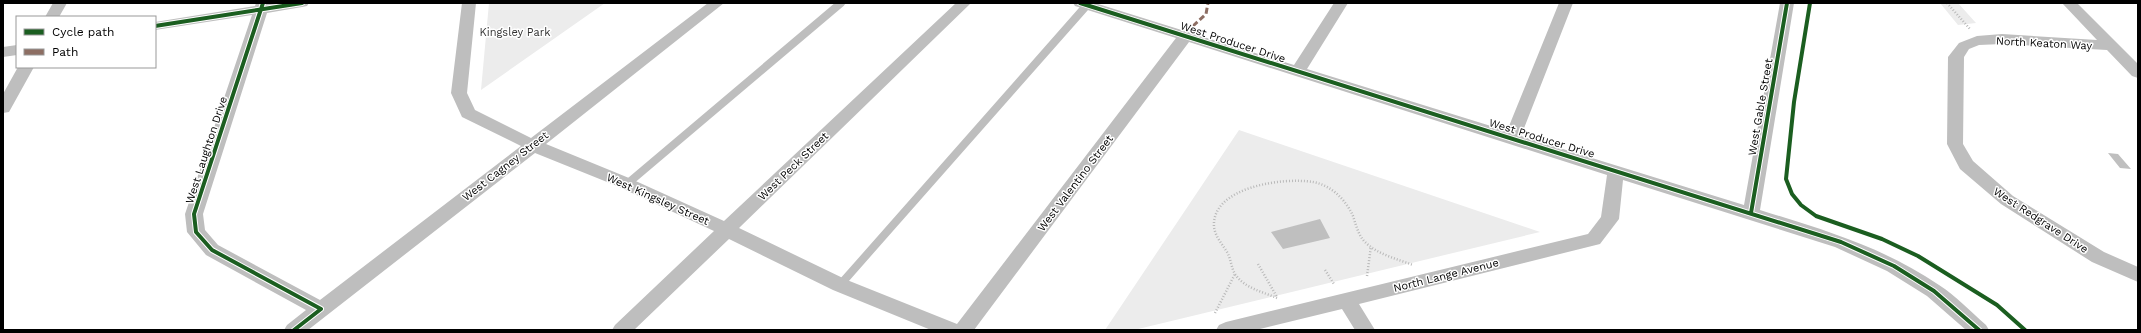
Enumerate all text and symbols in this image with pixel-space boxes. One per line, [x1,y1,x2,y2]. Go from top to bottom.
legend [16,16,156,68]
street label: West Producer Drive [1179,19,1287,66]
text: Cycle path [52,25,114,39]
park label: Kingsley Park [480,26,550,39]
street label: North Keaton Way [1996,34,2093,53]
text: Path [52,45,78,59]
street label: West Gable Street [1746,57,1776,157]
street label: West Laughton Drive [183,95,230,205]
street label: West Producer Drive [1487,116,1596,161]
street label: West Cagney Street [460,129,551,204]
street label: West Peck Street [755,129,831,203]
street label: West Valentino Street [1035,132,1116,234]
street label: West Kingsley Street [604,171,712,228]
street label: West Redgrave Drive [1991,185,2091,256]
street label: North Lange Avenue [1392,256,1500,295]

